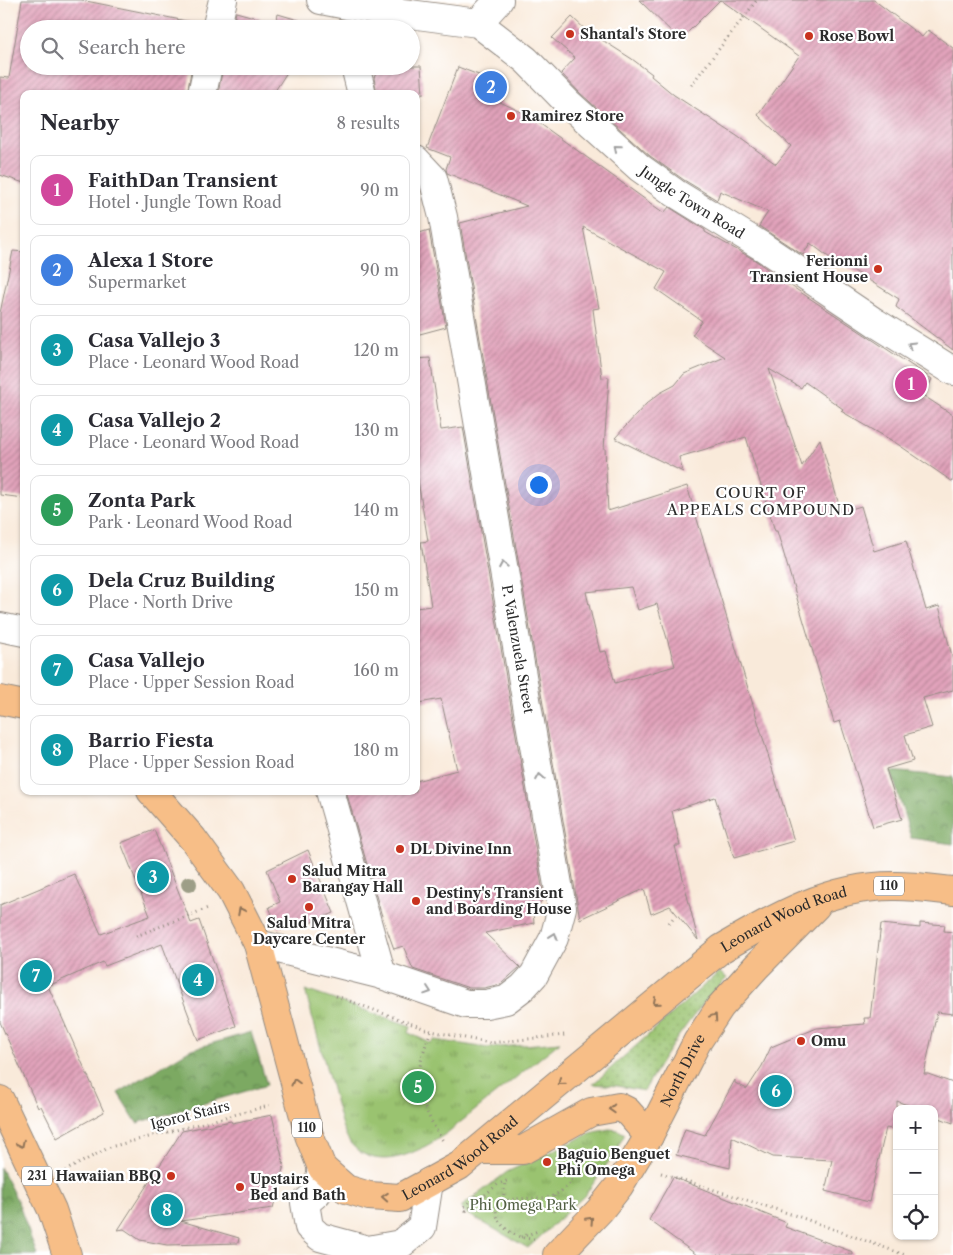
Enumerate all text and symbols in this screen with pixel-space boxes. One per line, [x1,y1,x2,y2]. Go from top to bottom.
search box [20,20,420,75]
place label: Shantal's Store [580,25,686,43]
place label: Rose Bowl [819,27,894,45]
marker: Shantal's Store [564,28,576,40]
marker: Rose Bowl [803,30,815,42]
icon: search [38,34,66,62]
text: Search here [78,36,186,59]
pin: 2 [475,68,507,106]
place label: Ramirez Store [521,107,624,125]
text: Nearby [40,110,119,135]
marker: Ramirez Store [505,110,517,122]
text: 8 results [337,113,400,133]
one-way arrow [613,145,622,154]
street label: Jungle Town Road [635,161,748,243]
text: FaithDan Transient [88,169,278,192]
text: 1 [53,180,61,200]
text: 90 m [360,180,399,200]
text: Hotel · Jungle Town Road [88,192,282,212]
text: Alexa 1 Store [88,249,213,272]
place label: Ferionni Transient House [749,252,868,286]
text: 2 [52,260,62,280]
text: 90 m [360,260,399,280]
marker: Ferionni Transient House [872,263,884,275]
text: Supermarket [88,272,186,292]
text: Casa Vallejo 3 [88,329,220,352]
text: 3 [52,340,62,360]
text: 120 m [354,340,399,360]
one-way arrow [908,342,917,352]
text: Place · Leonard Wood Road [88,352,299,372]
pin: 1 [895,365,927,403]
text: Casa Vallejo 2 [88,409,221,432]
text: 4 [52,420,62,440]
text: 130 m [354,420,399,440]
text: Place · Leonard Wood Road [88,432,299,452]
your location [526,472,552,498]
district label: COURT OF APPEALS COMPOUND [666,483,855,519]
text: Zonta Park [88,489,195,512]
text: 5 [53,500,61,520]
text: 140 m [354,500,399,520]
text: Park · Leonard Wood Road [88,512,292,532]
one-way arrow [499,561,509,569]
text: Dela Cruz Building [88,569,274,592]
text: 6 [52,580,62,600]
text: 150 m [354,580,399,600]
street label: P. Valenzuela Street [498,583,538,715]
text: Place · North Drive [88,592,233,612]
text: Casa Vallejo [88,649,205,672]
text: 7 [53,660,61,680]
text: 160 m [354,660,399,680]
text: Place · Upper Session Road [88,672,295,692]
text: Barrio Fiesta [88,729,214,752]
text: 8 [52,740,62,760]
text: 180 m [353,740,399,760]
text: Place · Upper Session Road [88,752,295,772]
one-way arrow [535,773,545,781]
place label: DL Divine Inn [410,840,512,858]
marker: DL Divine Inn [394,843,406,855]
pin: 3 [137,858,169,896]
place label: Salud Mitra Barangay Hall [302,862,403,896]
marker: Salud Mitra Barangay Hall [286,873,298,885]
road number: 110 [874,876,904,896]
street label: Leonard Wood Road [717,883,849,956]
place label: Destiny's Transient and Boarding House [426,884,572,918]
marker: Destiny's Transient and Boarding House [410,895,422,907]
marker: Salud Mitra Daycare Center [303,901,315,913]
one-way arrow [237,907,247,916]
place label: Salud Mitra Daycare Center [253,914,365,948]
one-way arrow [548,932,558,941]
pin: 7 [20,957,52,995]
pin: 4 [182,961,214,999]
one-way arrow [423,985,432,995]
one-way arrow [653,997,662,1006]
one-way arrow [708,1013,717,1022]
street label: North Drive [656,1030,709,1110]
place label: Omu [811,1032,846,1050]
marker: Omu [795,1035,807,1047]
pin: 5 [402,1068,434,1106]
pin: 6 [760,1072,792,1110]
one-way arrow [558,1076,567,1085]
one-way arrow [290,1078,300,1086]
street label: Igorot Stairs [149,1096,231,1134]
one-way arrow [608,1103,616,1114]
map controls [893,1105,938,1240]
button: + [893,1105,938,1150]
street label: Leonard Wood Road [399,1112,522,1204]
road number: 110 [292,1118,322,1138]
one-way arrow [15,1139,25,1148]
place label: Baguio Benguet Phi Omega [557,1145,670,1179]
button: − [893,1150,938,1195]
marker: Baguio Benguet Phi Omega [541,1156,553,1168]
road number: 231 [22,1166,52,1186]
place label: Hawaiian BBQ [55,1167,161,1185]
marker: Hawaiian BBQ [165,1170,177,1182]
place label: Upstairs Bed and Bath [250,1170,346,1204]
marker: Upstairs Bed and Bath [234,1181,246,1193]
pin: 8 [151,1191,183,1229]
one-way arrow [380,1192,388,1203]
button: locate [893,1195,938,1240]
park label: Phi Omega Park [469,1196,578,1214]
one-way arrow [584,1216,593,1225]

